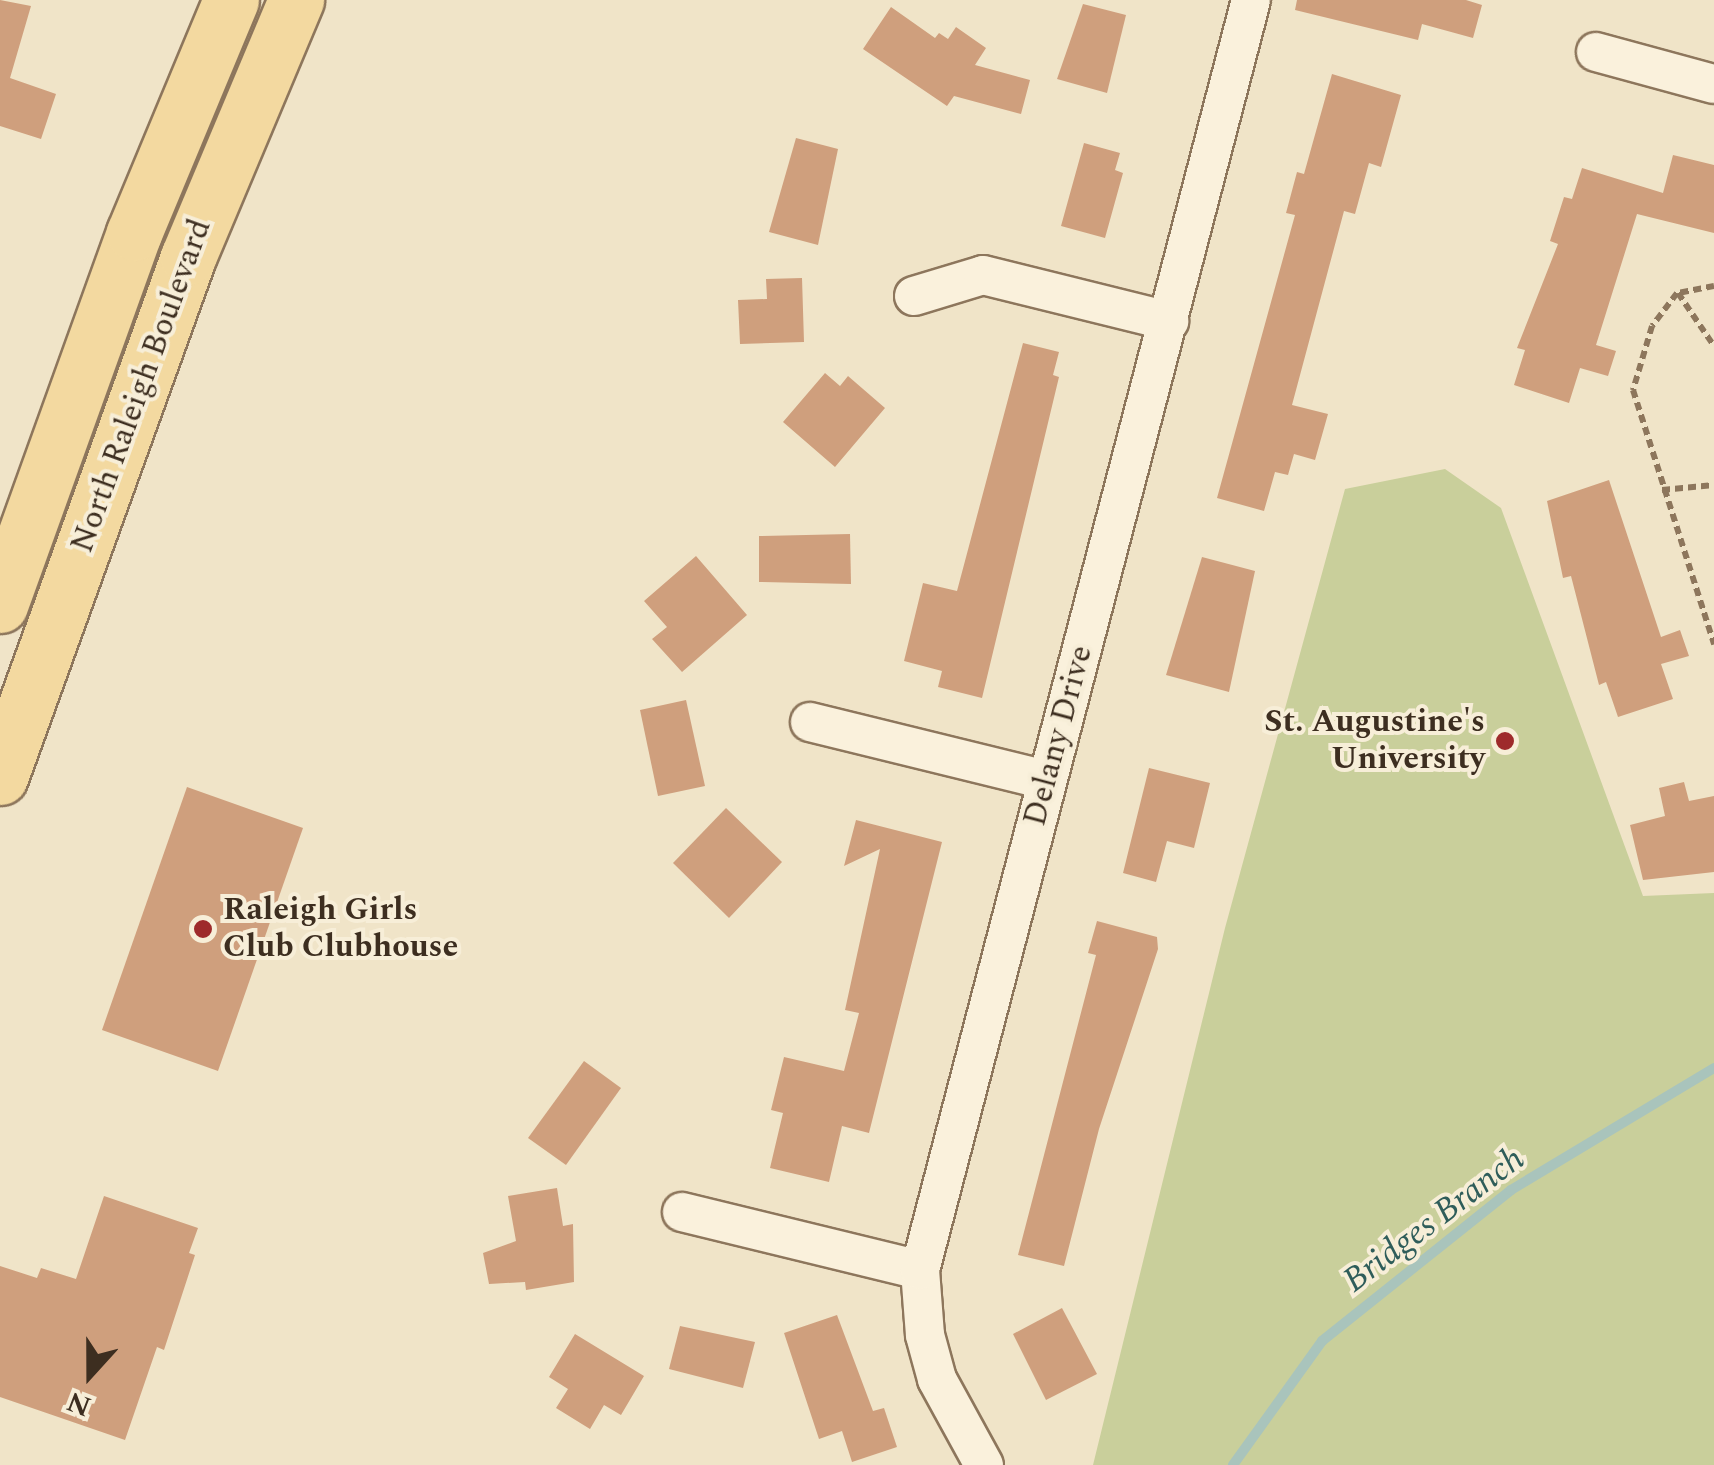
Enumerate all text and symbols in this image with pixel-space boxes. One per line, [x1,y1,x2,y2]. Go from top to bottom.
street label: North Raleigh Boulevard [64,214,220,558]
street label: Delany Drive [1016,642,1102,830]
place label: St. Augustine's University [1264,704,1485,779]
marker: St. Augustine's University [1494,730,1516,752]
place label: Raleigh Girls Club Clubhouse [223,892,458,967]
marker: Raleigh Girls Club Clubhouse [192,918,214,940]
water label: Bridges Branch [1335,1138,1533,1302]
north arrow [40,1325,140,1425]
text: N [61,1379,97,1428]

